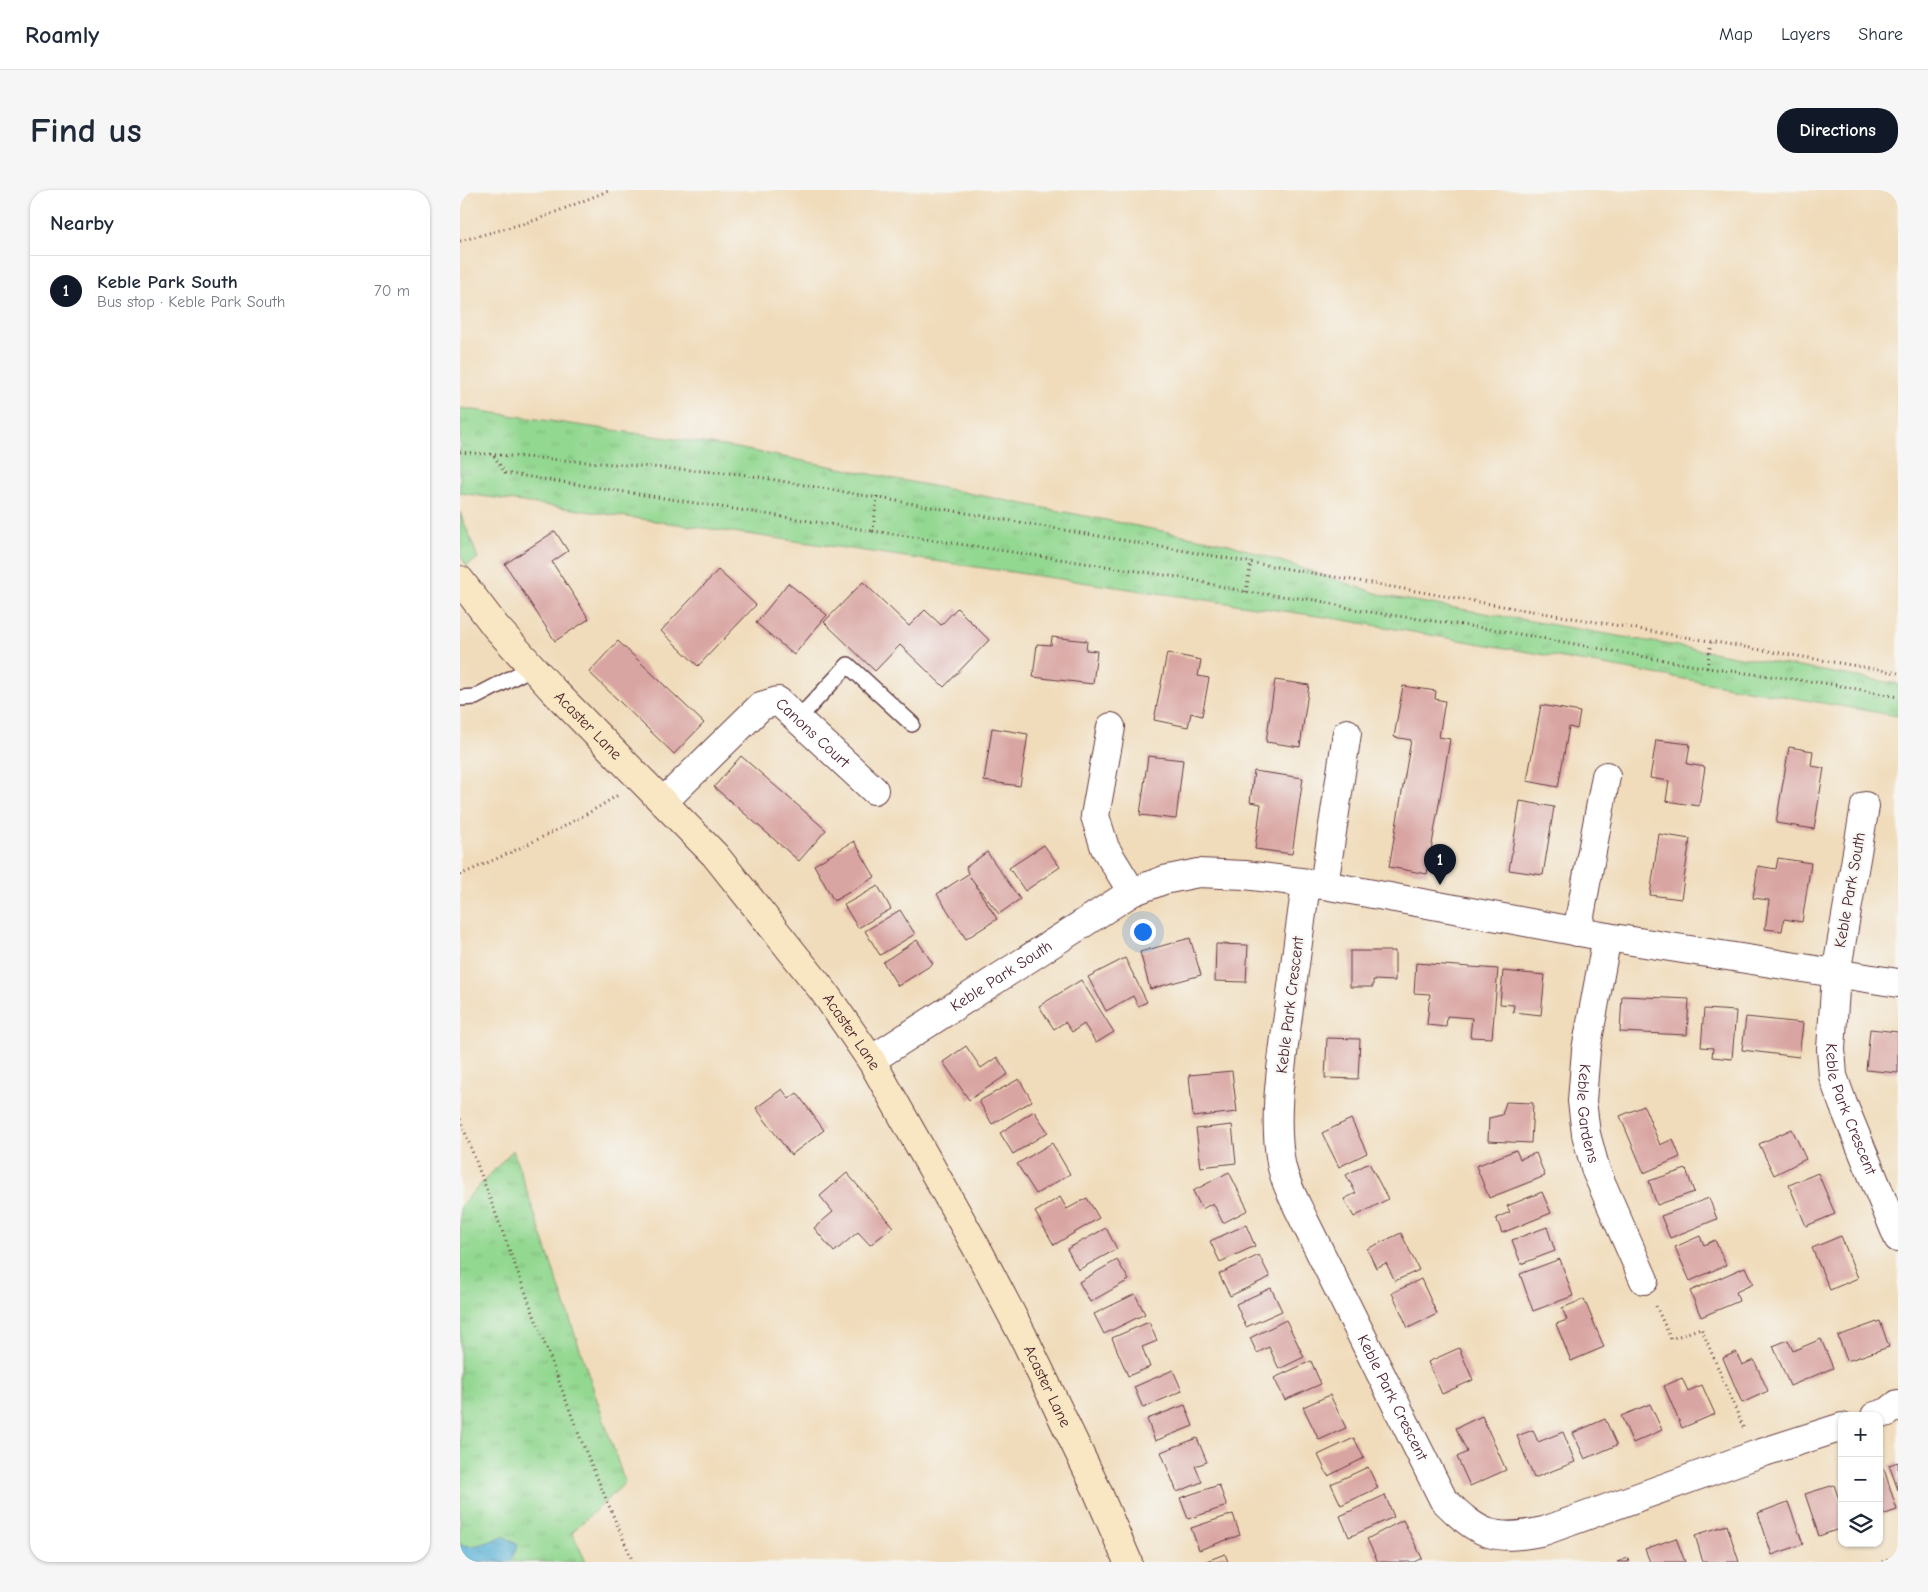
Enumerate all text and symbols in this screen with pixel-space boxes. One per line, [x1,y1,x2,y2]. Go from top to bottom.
text: Roamly [25,21,99,49]
text: Map [1719,24,1753,45]
text: Layers [1781,24,1830,45]
text: Share [1858,24,1903,45]
button: Directions [1777,108,1898,153]
text: Find us [30,110,142,151]
text: Nearby [50,211,114,235]
text: Keble Park South [97,271,238,293]
text: 1 [63,282,69,300]
text: 70 m [374,282,410,300]
text: Bus stop · Keble Park South [97,293,285,311]
street label: Acaster Lane [550,688,625,764]
street label: Canons Court [772,695,853,772]
street label: Keble Park South [1831,831,1869,949]
pin: 1 [1424,844,1456,885]
your location [1130,919,1156,945]
street label: Keble Park Crescent [1273,935,1307,1075]
street label: Keble Park South [947,937,1055,1015]
street label: Acaster Lane [819,990,884,1073]
street label: Keble Park Crescent [1822,1043,1880,1178]
street label: Keble Gardens [1573,1063,1603,1165]
street label: Keble Park Crescent [1354,1332,1432,1464]
street label: Acaster Lane [1020,1342,1074,1430]
map controls [1838,1412,1883,1547]
button: + [1838,1412,1883,1457]
button: − [1838,1457,1883,1502]
button: layers [1838,1502,1883,1547]

